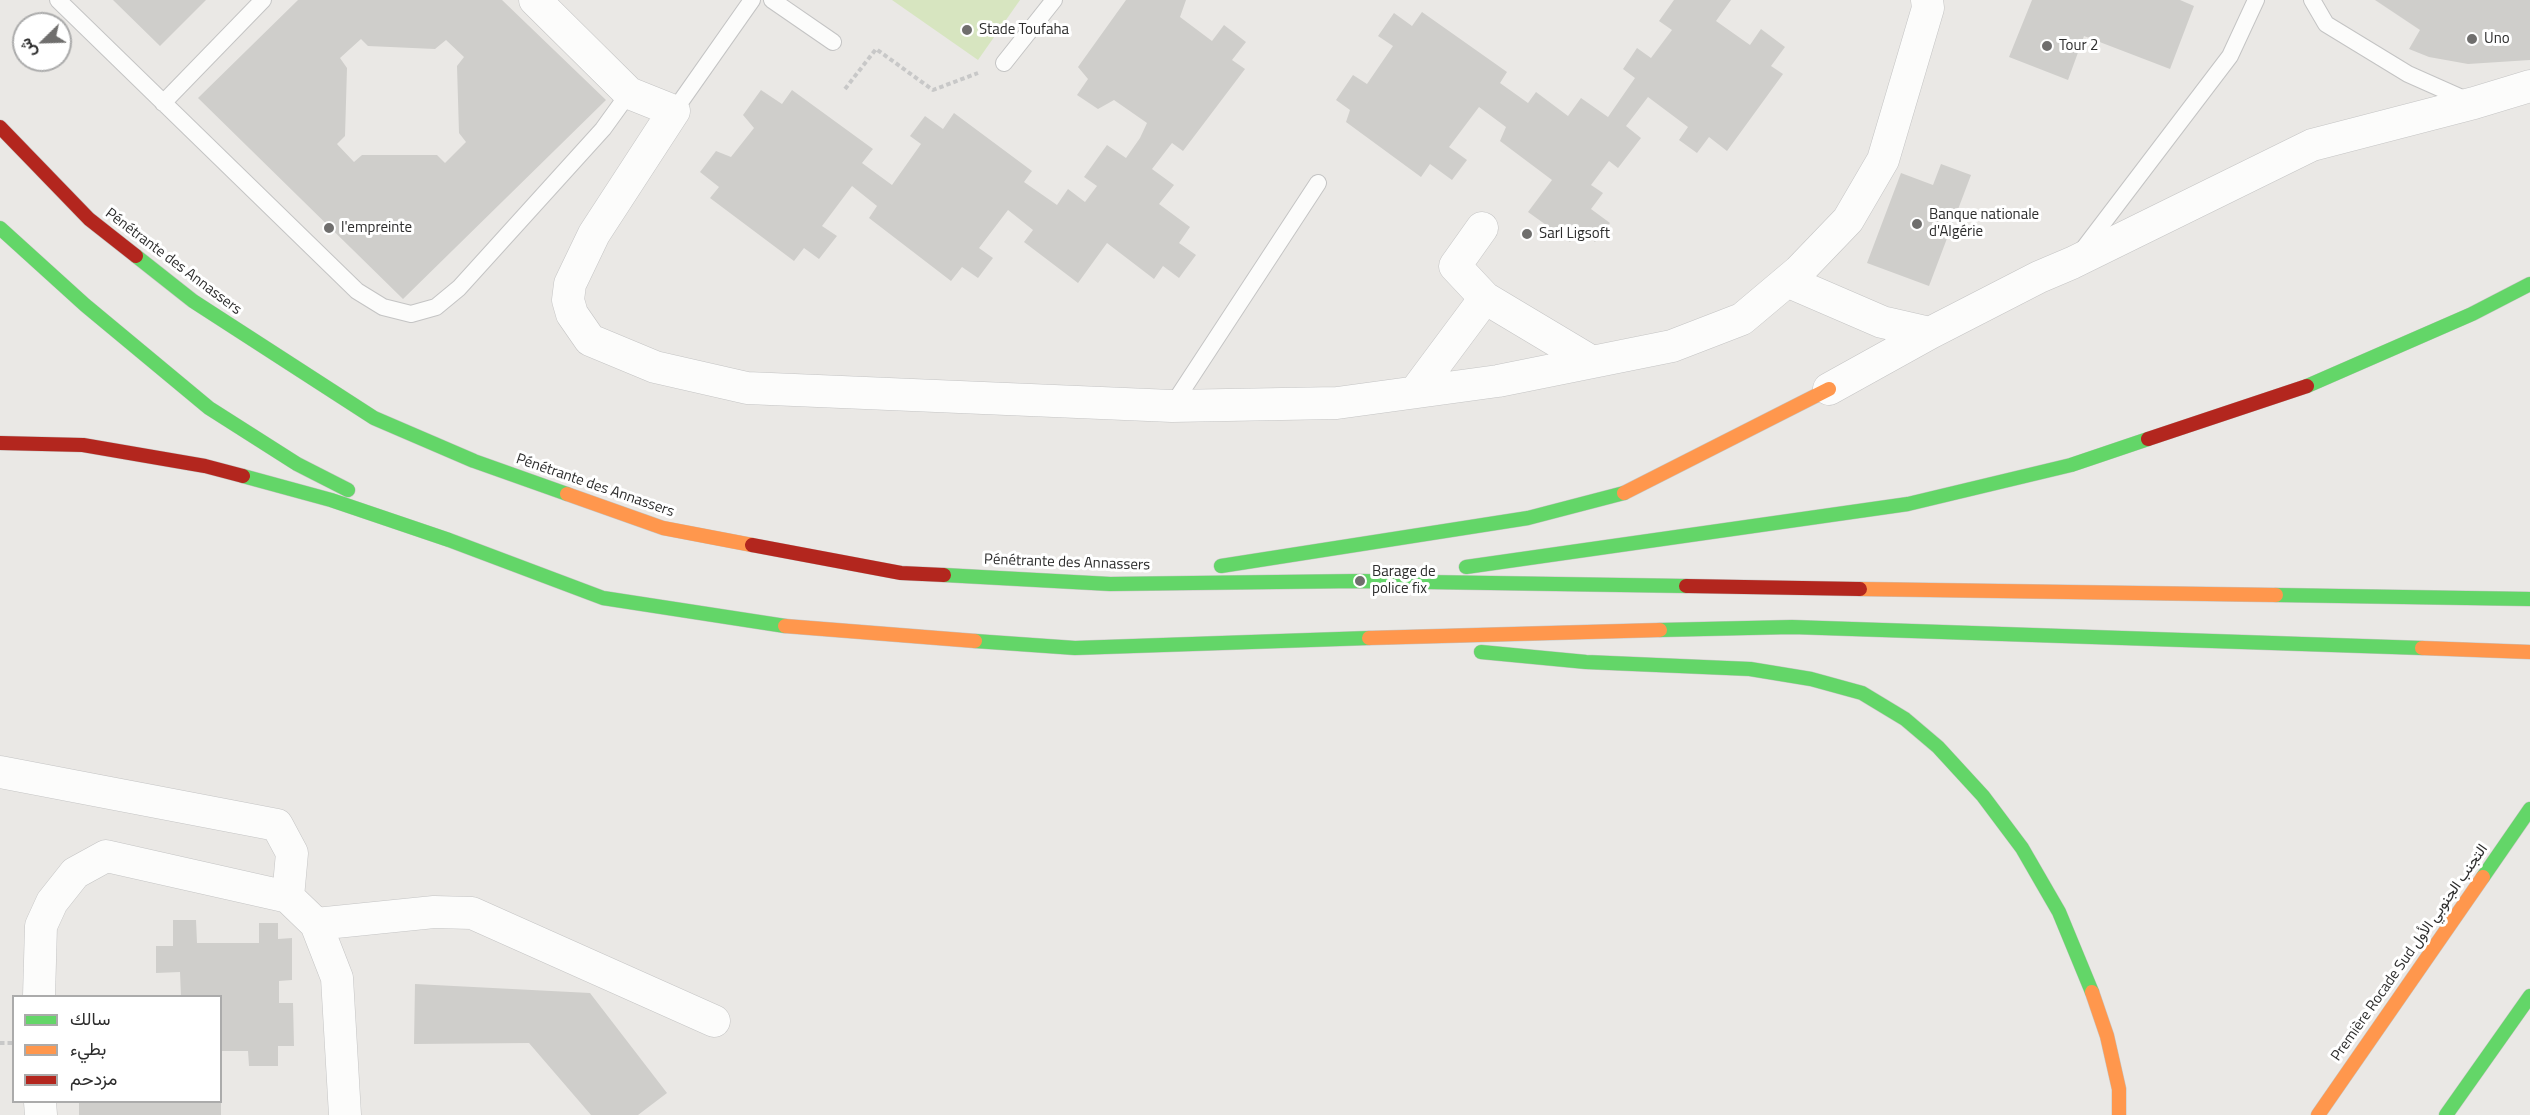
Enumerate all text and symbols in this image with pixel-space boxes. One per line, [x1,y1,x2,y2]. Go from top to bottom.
north arrow [12,12,72,72]
place label: Stade Toufaha [979,21,1069,39]
marker: Stade Toufaha [960,23,974,37]
place label: Uno [2484,30,2510,48]
marker: Uno [2465,32,2479,46]
text: ش [12,35,42,62]
place label: Tour 2 [2059,37,2098,55]
marker: Tour 2 [2040,39,2054,53]
street label: Pénétrante des Annassers [101,205,245,319]
place label: Banque nationale d'Algérie [1929,206,2039,241]
marker: Banque nationale d'Algérie [1910,217,1924,231]
place label: l'empreinte [341,219,412,237]
marker: l'empreinte [322,221,336,235]
place label: Sarl Ligsoft [1539,225,1610,243]
marker: Sarl Ligsoft [1520,227,1534,241]
street label: Pénétrante des Annassers [514,450,676,522]
street label: Pénétrante des Annassers [984,551,1150,575]
place label: Barage de police fix [1372,563,1436,598]
marker: Barage de police fix [1353,574,1367,588]
street label: Première Rocade Sud التجنب الجنوبي الأول [2328,841,2492,1065]
legend [12,995,222,1103]
text: سالك [70,1005,110,1032]
text: بطيء [70,1035,106,1062]
text: مزدحم [70,1065,117,1092]

